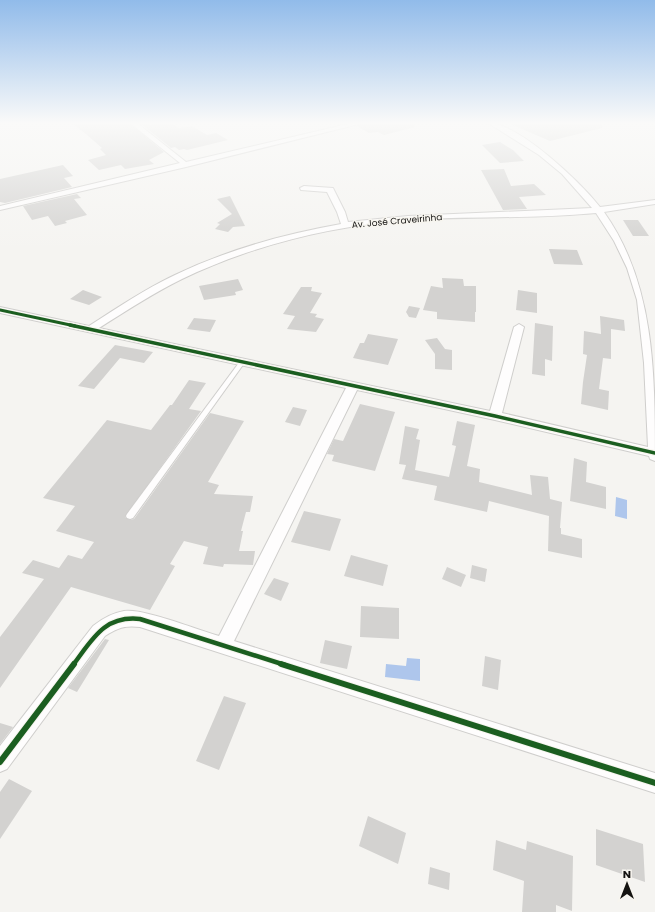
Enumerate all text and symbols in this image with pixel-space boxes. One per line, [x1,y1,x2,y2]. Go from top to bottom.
street label: Av. José Craveirinha [351,211,443,231]
north arrow [607,864,647,904]
text: N [623,866,631,882]

